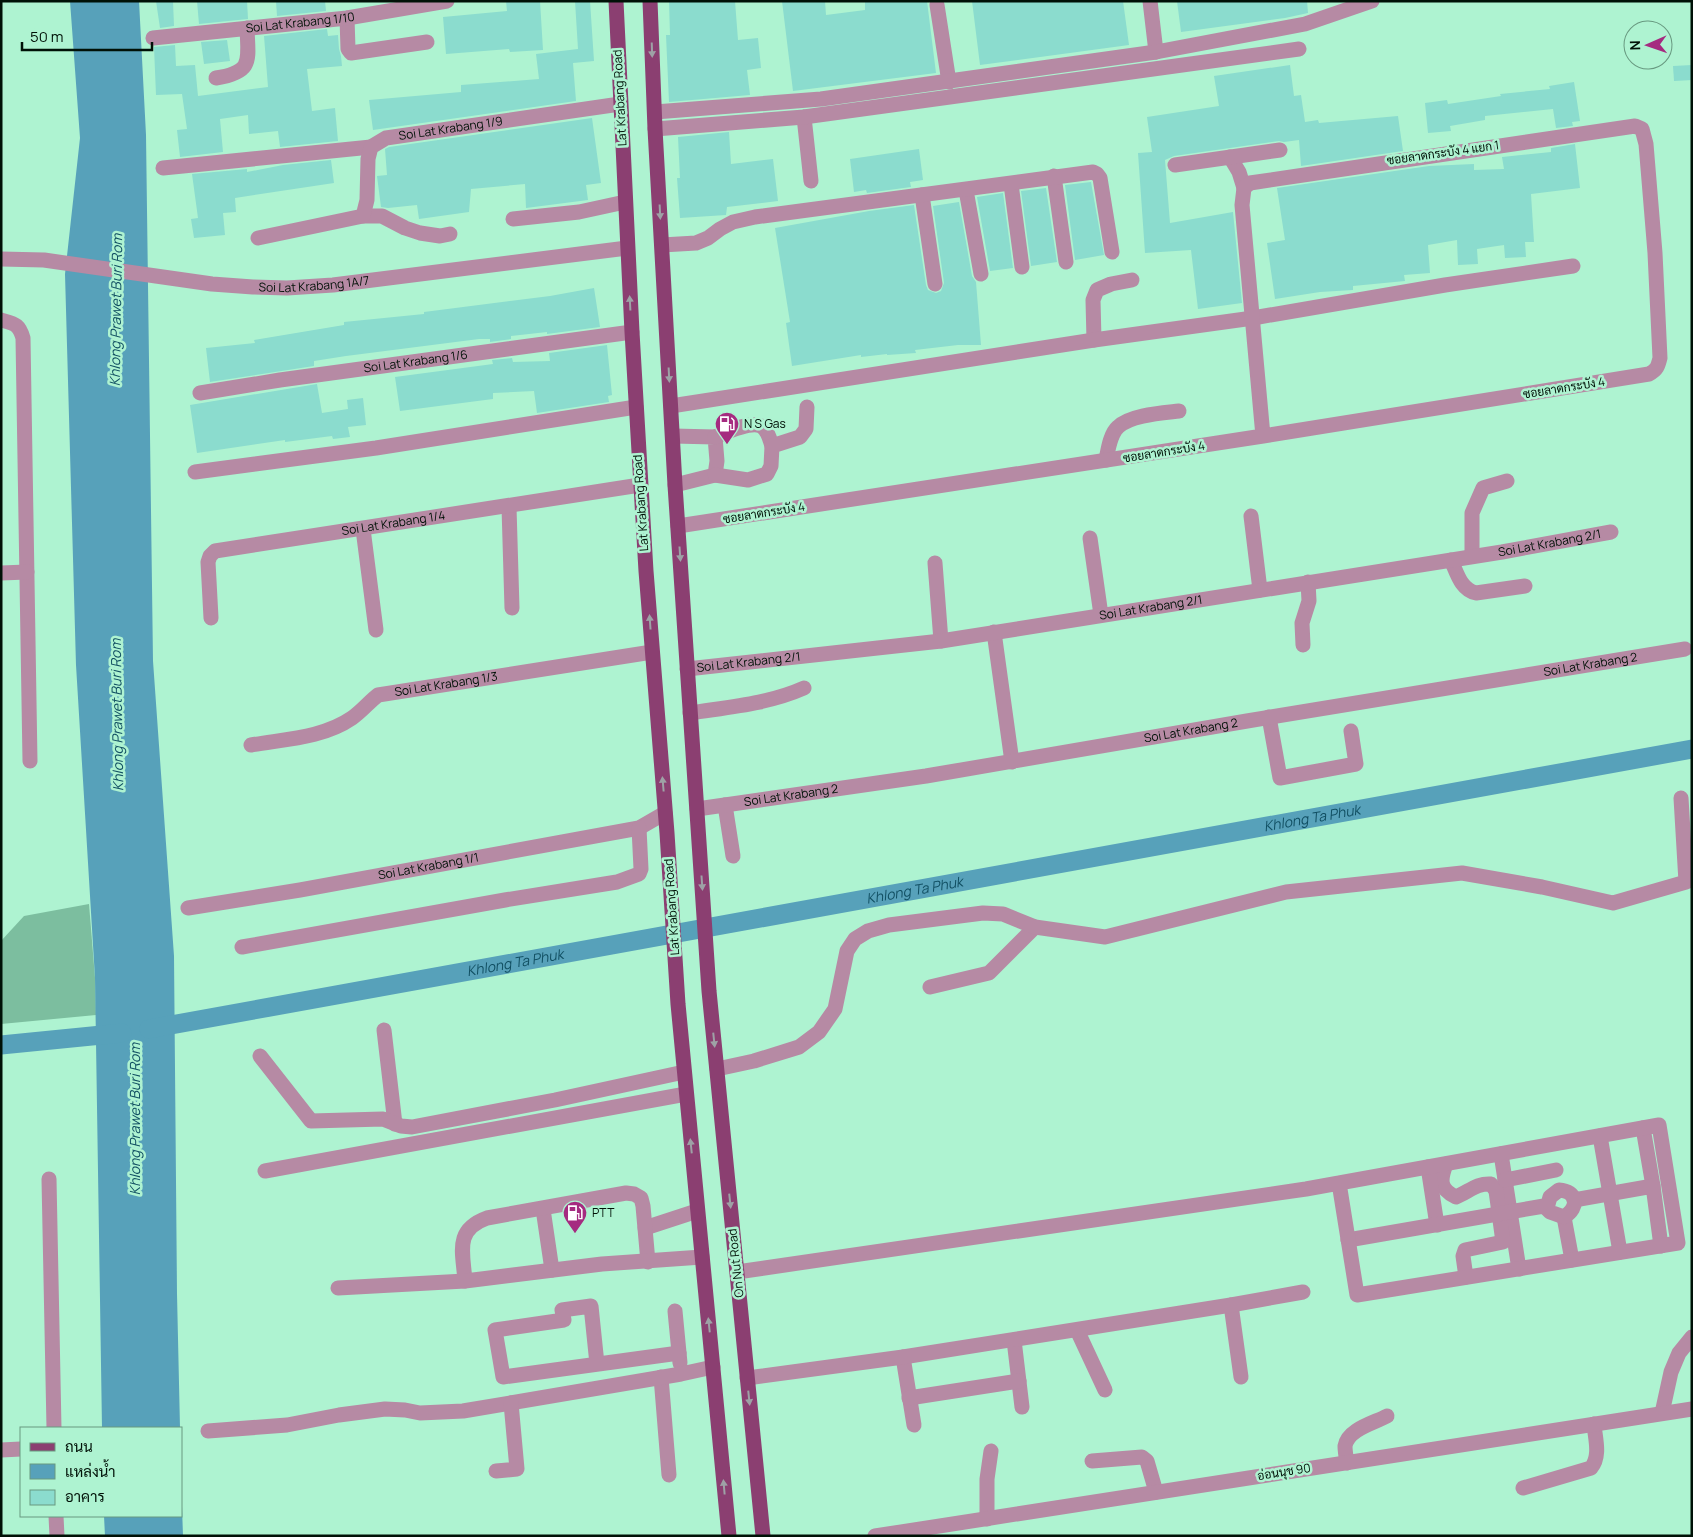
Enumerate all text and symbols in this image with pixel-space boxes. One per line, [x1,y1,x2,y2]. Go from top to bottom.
street label: Soi Lat Krabang 1/10 [245,8,356,36]
scale bar [22,20,152,52]
north arrow [1623,20,1673,70]
text: 50 m [30,26,64,47]
text: N [1625,40,1644,51]
one-way arrow [648,42,656,58]
street label: Lat Krabang Road [608,49,631,147]
street label: Soi Lat Krabang 1/9 [397,112,504,144]
street label: ซอยลาดกระบัง 4 แยก 1 [1386,136,1500,169]
one-way arrow [656,205,664,221]
water label: Khlong Prawet Buri Rom [105,233,126,386]
street label: Soi Lat Krabang 1A/7 [258,272,370,296]
one-way arrow [626,295,634,311]
street label: Soi Lat Krabang 1/6 [363,345,469,377]
one-way arrow [665,367,673,383]
street label: ซอยลาดกระบัง 4 [1522,373,1606,402]
fuel station icon: N S Gas [714,411,740,445]
place label: N S Gas [744,415,786,432]
street label: ซอยลาดกระบัง 4 [1122,437,1206,466]
street label: Lat Krabang Road [629,454,652,552]
street label: ซอยลาดกระบัง 4 [722,498,806,527]
street label: Soi Lat Krabang 1/4 [340,506,446,539]
street label: Soi Lat Krabang 2/1 [1497,525,1602,561]
one-way arrow [676,546,684,562]
street label: Soi Lat Krabang 2/1 [1098,591,1204,624]
one-way arrow [645,614,653,630]
water label: Khlong Prawet Buri Rom [106,638,127,791]
street label: Soi Lat Krabang 2/1 [696,648,801,676]
street label: Soi Lat Krabang 2 [1542,648,1639,680]
street label: Soi Lat Krabang 1/3 [393,667,499,700]
street label: Soi Lat Krabang 2 [1142,714,1239,747]
one-way arrow [658,776,666,792]
street label: Soi Lat Krabang 2 [743,780,839,810]
water label: Khlong Ta Phuk [1262,799,1364,836]
street label: Soi Lat Krabang 1/1 [377,848,480,884]
street label: Lat Krabang Road [660,858,683,956]
water label: Khlong Ta Phuk [865,871,966,908]
one-way arrow [698,875,706,891]
water label: Khlong Ta Phuk [465,944,567,980]
one-way arrow [710,1032,718,1048]
water label: Khlong Prawet Buri Rom [125,1042,144,1195]
one-way arrow [687,1138,695,1154]
one-way arrow [726,1194,734,1210]
fuel station icon: PTT [562,1200,588,1234]
place label: PTT [592,1204,615,1221]
street label: On Nut Road [723,1228,748,1298]
one-way arrow [705,1317,713,1333]
one-way arrow [745,1390,753,1406]
legend [20,1427,182,1517]
text: ถนน [65,1436,93,1457]
text: แหล่งน้ำ [65,1459,116,1482]
street label: อ่อนนุช 90 [1256,1459,1312,1485]
one-way arrow [720,1479,728,1495]
text: อาคาร [65,1486,105,1507]

